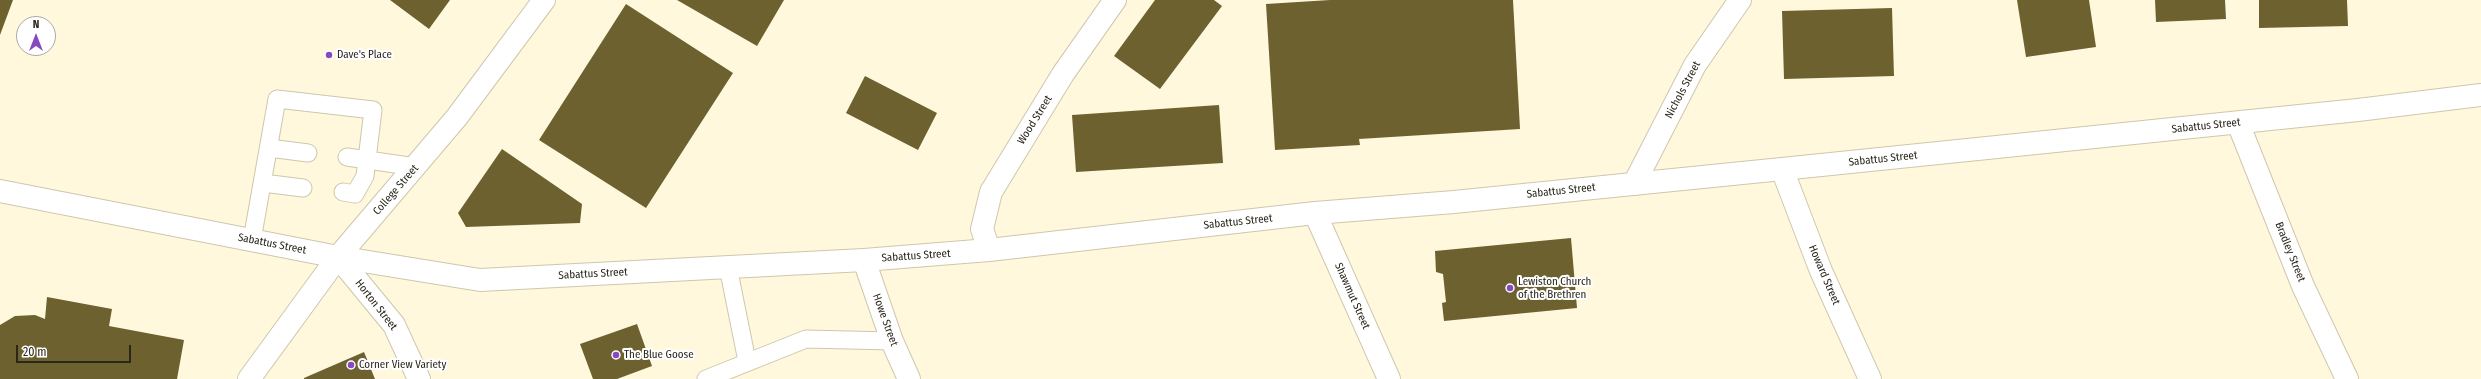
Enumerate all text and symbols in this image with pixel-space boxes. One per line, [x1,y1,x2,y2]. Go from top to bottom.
north arrow [16,16,56,56]
text: N [33,18,39,31]
place label: Dave's Place [337,48,392,62]
marker: Dave's Place [324,50,334,60]
street label: Nichols Street [1662,59,1704,121]
street label: Wood Street [1015,93,1055,147]
street label: Sabattus Street [2171,116,2241,136]
street label: Sabattus Street [1848,149,1918,169]
street label: College Street [371,162,421,218]
street label: Sabattus Street [1526,181,1596,201]
street label: Sabattus Street [1203,212,1273,232]
street label: Bradley Street [2272,220,2308,284]
street label: Sabattus Street [237,231,307,257]
street label: Howard Street [1805,243,1843,307]
street label: Sabattus Street [881,247,951,265]
street label: Shawmut Street [1331,261,1373,331]
street label: Sabattus Street [558,266,628,282]
place label: Lewiston Church of the Brethren [1518,275,1591,301]
street label: Horton Street [352,277,400,333]
marker: Lewiston Church of the Brethren [1505,283,1515,293]
street label: Howe Street [869,292,901,348]
scale bar [18,337,133,363]
text: 20 m [23,345,47,359]
place label: The Blue Goose [624,348,694,362]
marker: The Blue Goose [611,350,621,360]
place label: Corner View Variety [359,358,446,372]
marker: Corner View Variety [346,360,356,370]

